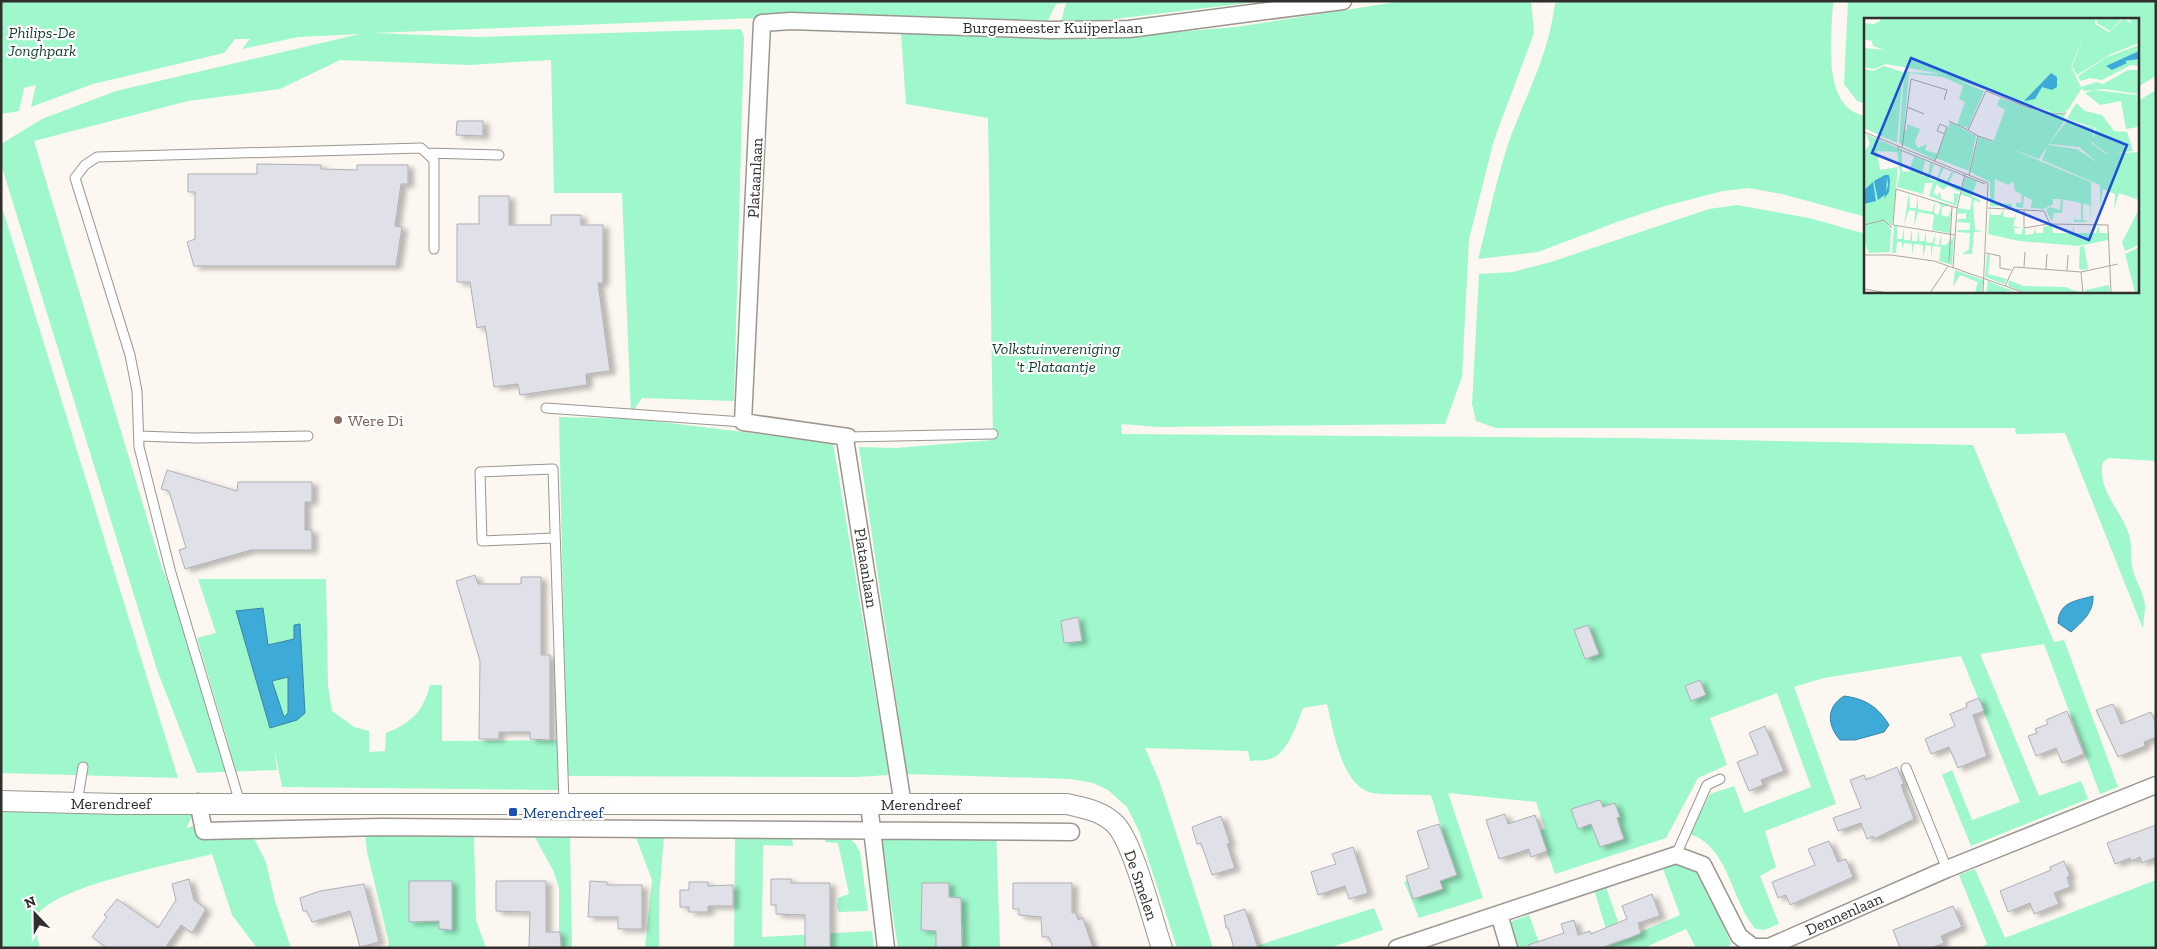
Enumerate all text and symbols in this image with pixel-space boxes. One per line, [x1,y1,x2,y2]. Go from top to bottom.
street label: Burgemeester Kuijperlaan [963,18,1144,37]
inset map [1864,18,2140,292]
park label: Philips-De Jonghpark [7,23,76,60]
street label: Plataanlaan [743,136,767,219]
park label: Volkstuinvereniging 't Plataantje [992,339,1121,376]
place label: Were Di [348,411,404,430]
marker: Were Di [332,414,344,426]
street label: Plataanlaan [850,527,882,610]
street label: Merendreef [71,794,153,813]
street label: Merendreef [881,795,963,814]
place label: Merendreef [523,803,605,822]
marker: Merendreef [507,806,519,818]
street label: De Smelen [1120,847,1162,923]
street label: Dennenlaan [1802,888,1886,940]
north arrow [10,889,60,939]
text: N [22,892,39,912]

